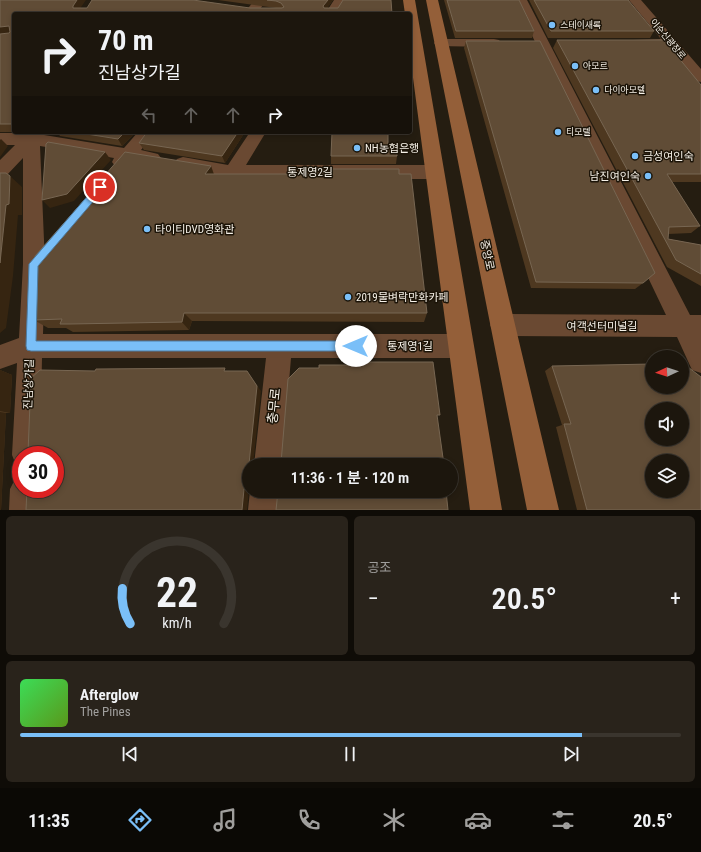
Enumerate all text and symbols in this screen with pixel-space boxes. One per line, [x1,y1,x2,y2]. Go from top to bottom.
street label: 이순신광장로 [648,17,688,61]
marker: 스테이새록 [547,20,557,30]
place label: 스테이새록 [560,20,601,30]
text: 70 m [98,24,154,57]
icon: right [32,28,84,80]
marker: 아모르 [570,61,580,71]
place label: 아모르 [583,61,608,71]
text: 진남상가길 [98,62,181,83]
marker: 다이아모텔 [591,85,601,95]
place label: 다이아모텔 [604,85,645,95]
icon: left [138,104,160,126]
icon: ahead [180,104,202,126]
icon: ahead [222,104,244,126]
icon: right [264,104,286,126]
marker: 티모텔 [553,127,563,137]
place label: 티모텔 [566,127,591,137]
place label: NH농협은행 [365,142,419,155]
marker: NH농협은행 [352,143,362,153]
place label: 금성여인숙 [643,150,694,163]
marker: 금성여인숙 [630,151,640,161]
street label: 통제영2길 [287,166,333,179]
pin [83,170,117,204]
place label: 남진여인숙 [589,170,640,183]
marker: 남진여인숙 [643,171,653,181]
icon: arrive [89,176,111,198]
place label: 타이티DVD영화관 [155,223,234,236]
marker: 타이티DVD영화관 [142,224,152,234]
street label: 중앙로 [477,239,497,271]
place label: 2019물벼락만화카페 [356,291,449,304]
marker: 2019물벼락만화카페 [343,292,353,302]
street label: 여객선터미널길 [567,320,637,333]
position arrow [335,325,377,367]
street label: 통제영1길 [387,340,433,353]
north arrow [645,350,689,394]
map controls [645,350,689,498]
street label: 진남상가길 [22,358,36,410]
street label: 충무로 [265,387,283,425]
button: sound [645,402,689,446]
speed limit sign: 30 [12,446,64,498]
button: layers [645,454,689,498]
text: 11:36 · 1 분 · 120 m [291,469,409,487]
text: 공조 [368,560,391,575]
text: 22 [156,567,198,616]
text: 20.5° [492,581,557,616]
text: − [368,586,379,611]
text: + [670,586,681,611]
text: km/h [162,614,191,630]
text: Afterglow [80,686,139,704]
text: The Pines [80,704,131,719]
icon: previous [119,743,141,765]
icon: pause [339,743,361,765]
icon: next [560,743,582,765]
icon: directions [126,806,154,834]
icon: music [211,806,239,834]
icon: phone [295,806,323,834]
icon: climate [380,806,408,834]
icon: car [464,806,492,834]
icon: filters [549,806,577,834]
text: 11:35 [28,810,70,831]
text: 20.5° [633,810,673,831]

